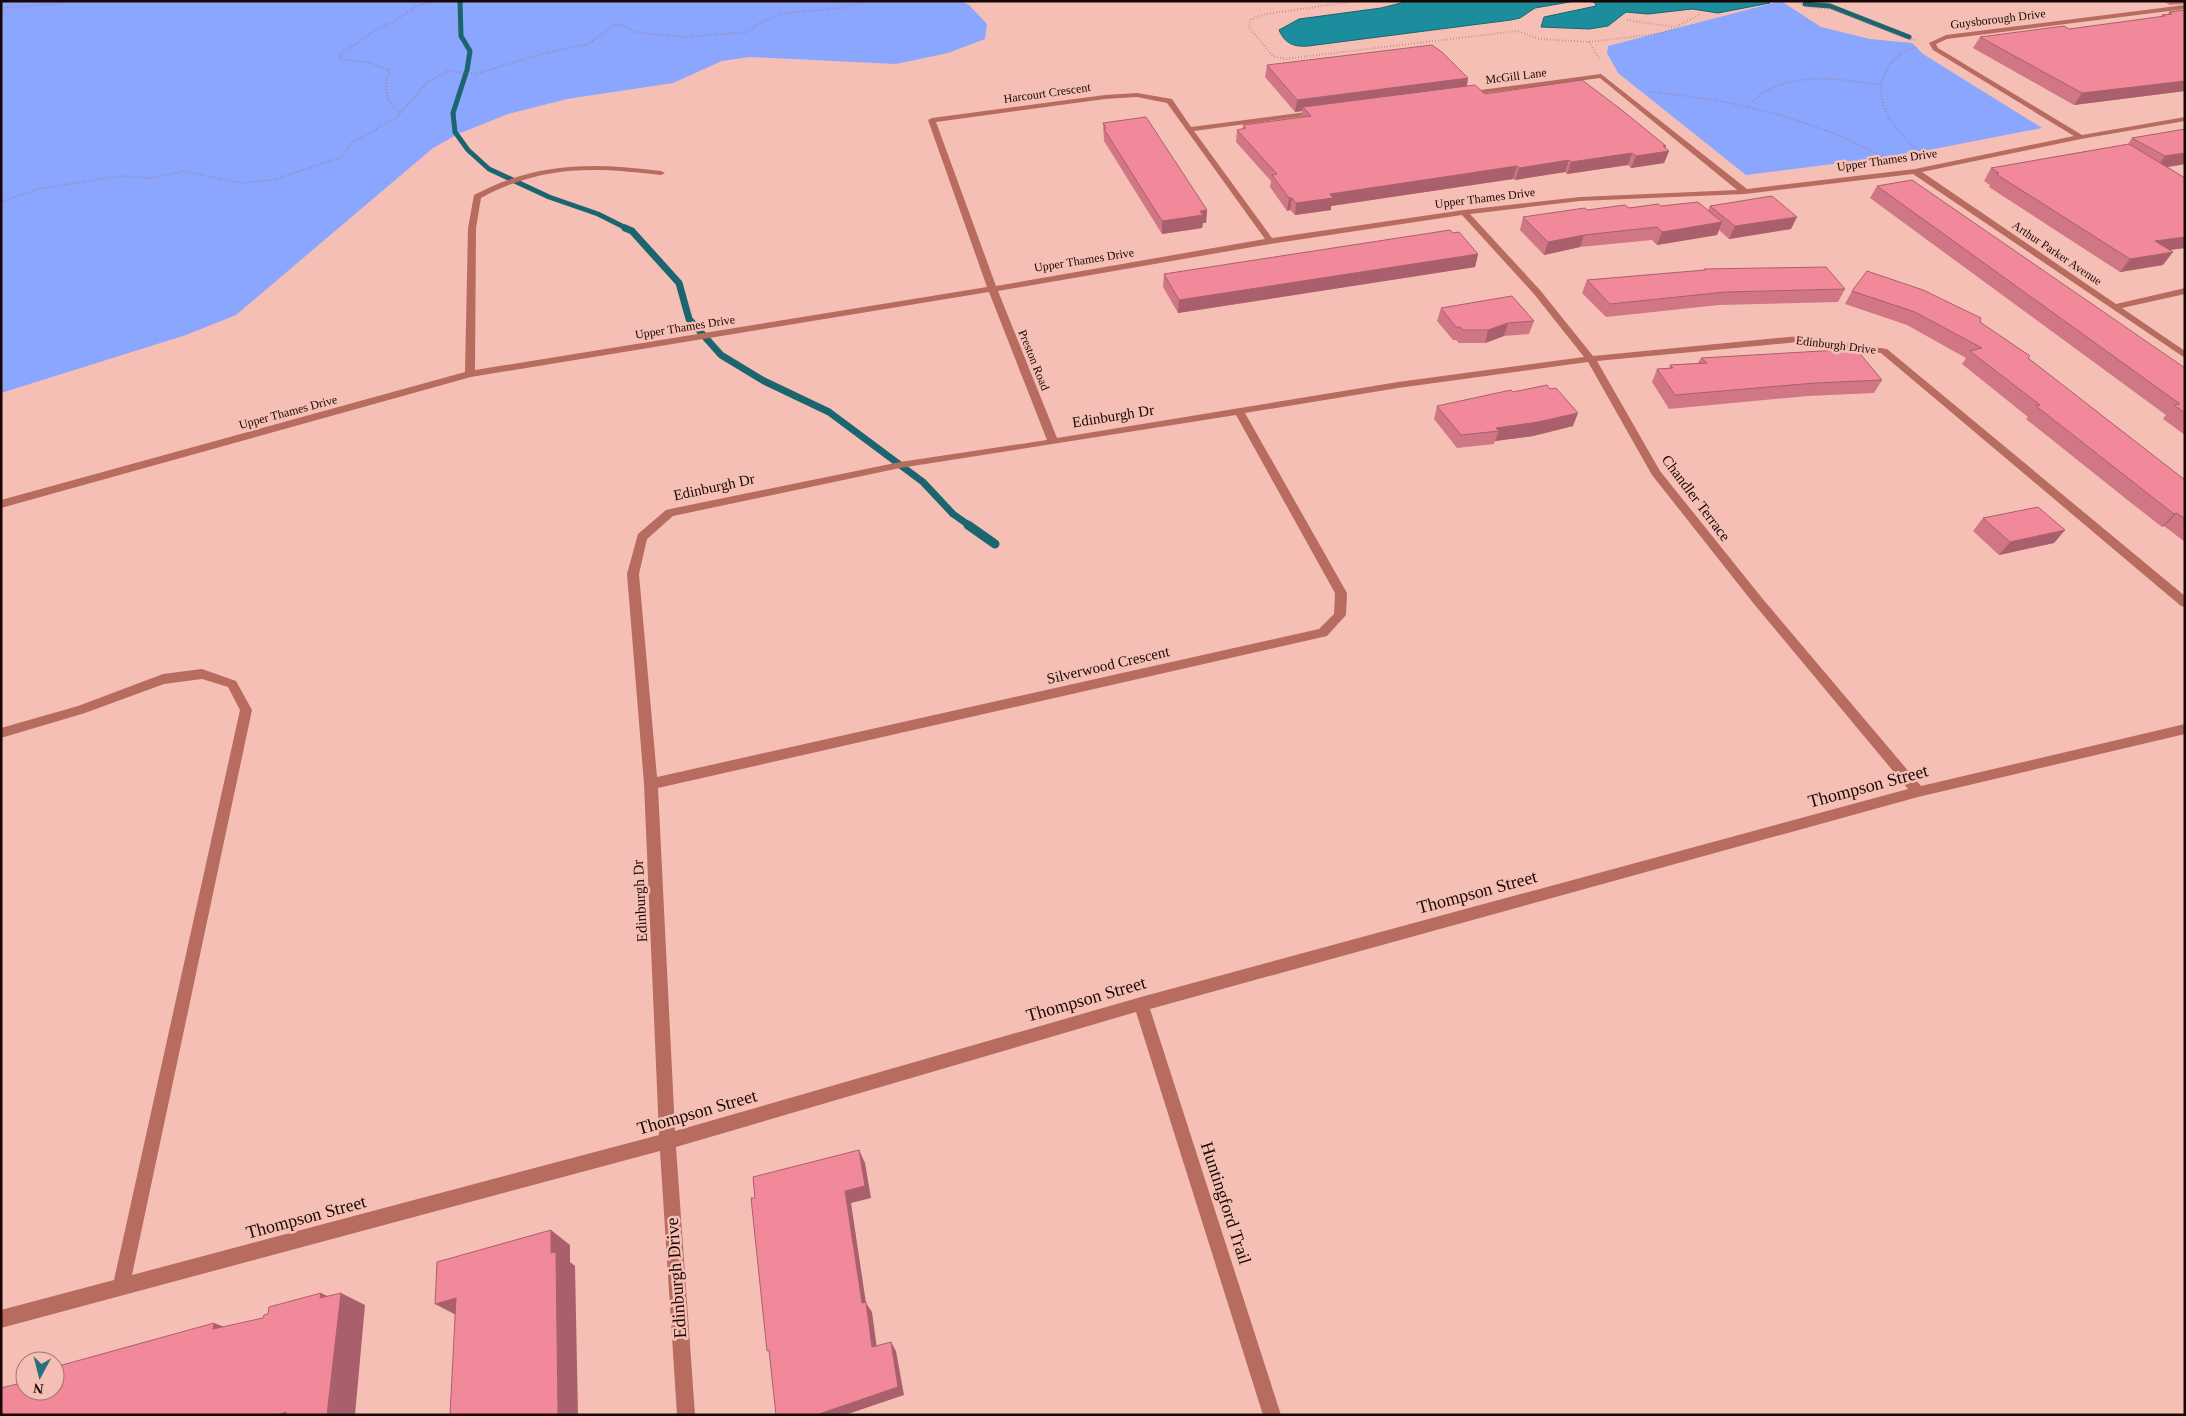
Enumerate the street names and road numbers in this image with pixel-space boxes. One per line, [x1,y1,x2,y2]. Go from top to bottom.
street label: Guysborough Drive [1950,6,2046,32]
street label: McGill Lane [1485,65,1547,87]
street label: Harcourt Crescent [1003,80,1092,106]
street label: Upper Thames Drive [1836,146,1938,174]
street label: Upper Thames Drive [1434,185,1536,211]
street label: Arthur Parker Avenue [2010,218,2104,288]
street label: Upper Thames Drive [1033,245,1135,275]
street label: Upper Thames Drive [634,312,736,342]
street label: Preston Road [1015,328,1053,392]
street label: Edinburgh Drive [1795,333,1877,357]
street label: Upper Thames Drive [237,392,339,432]
street label: Edinburgh Dr [1071,402,1155,430]
street label: Chandler Terrace [1659,452,1734,544]
street label: Edinburgh Dr [672,471,756,503]
street label: Silverwood Crescent [1045,643,1172,687]
street label: Thompson Street [1806,760,1930,812]
street label: Edinburgh Dr [630,859,650,943]
street label: Thompson Street [1415,866,1539,918]
street label: Thompson Street [1024,972,1148,1026]
street label: Thompson Street [635,1085,759,1139]
street label: Huntingford Trail [1197,1139,1255,1267]
street label: Thompson Street [244,1191,368,1243]
street label: Edinburgh Drive [662,1217,690,1339]

